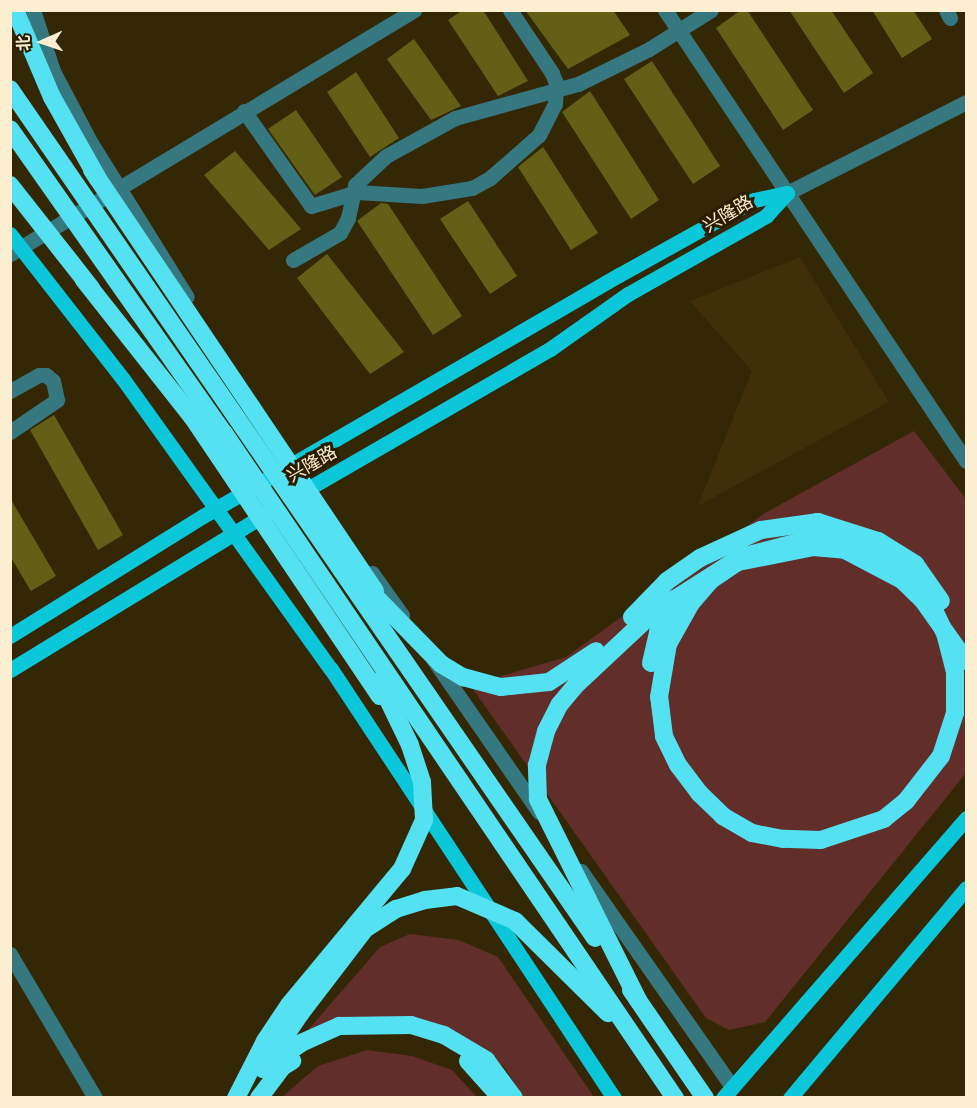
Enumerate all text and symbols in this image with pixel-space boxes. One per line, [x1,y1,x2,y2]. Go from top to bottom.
north arrow [12,12,72,72]
text: 北 [14,34,33,51]
street label: 兴隆路 [699,191,757,237]
street label: 兴隆路 [283,441,341,487]

